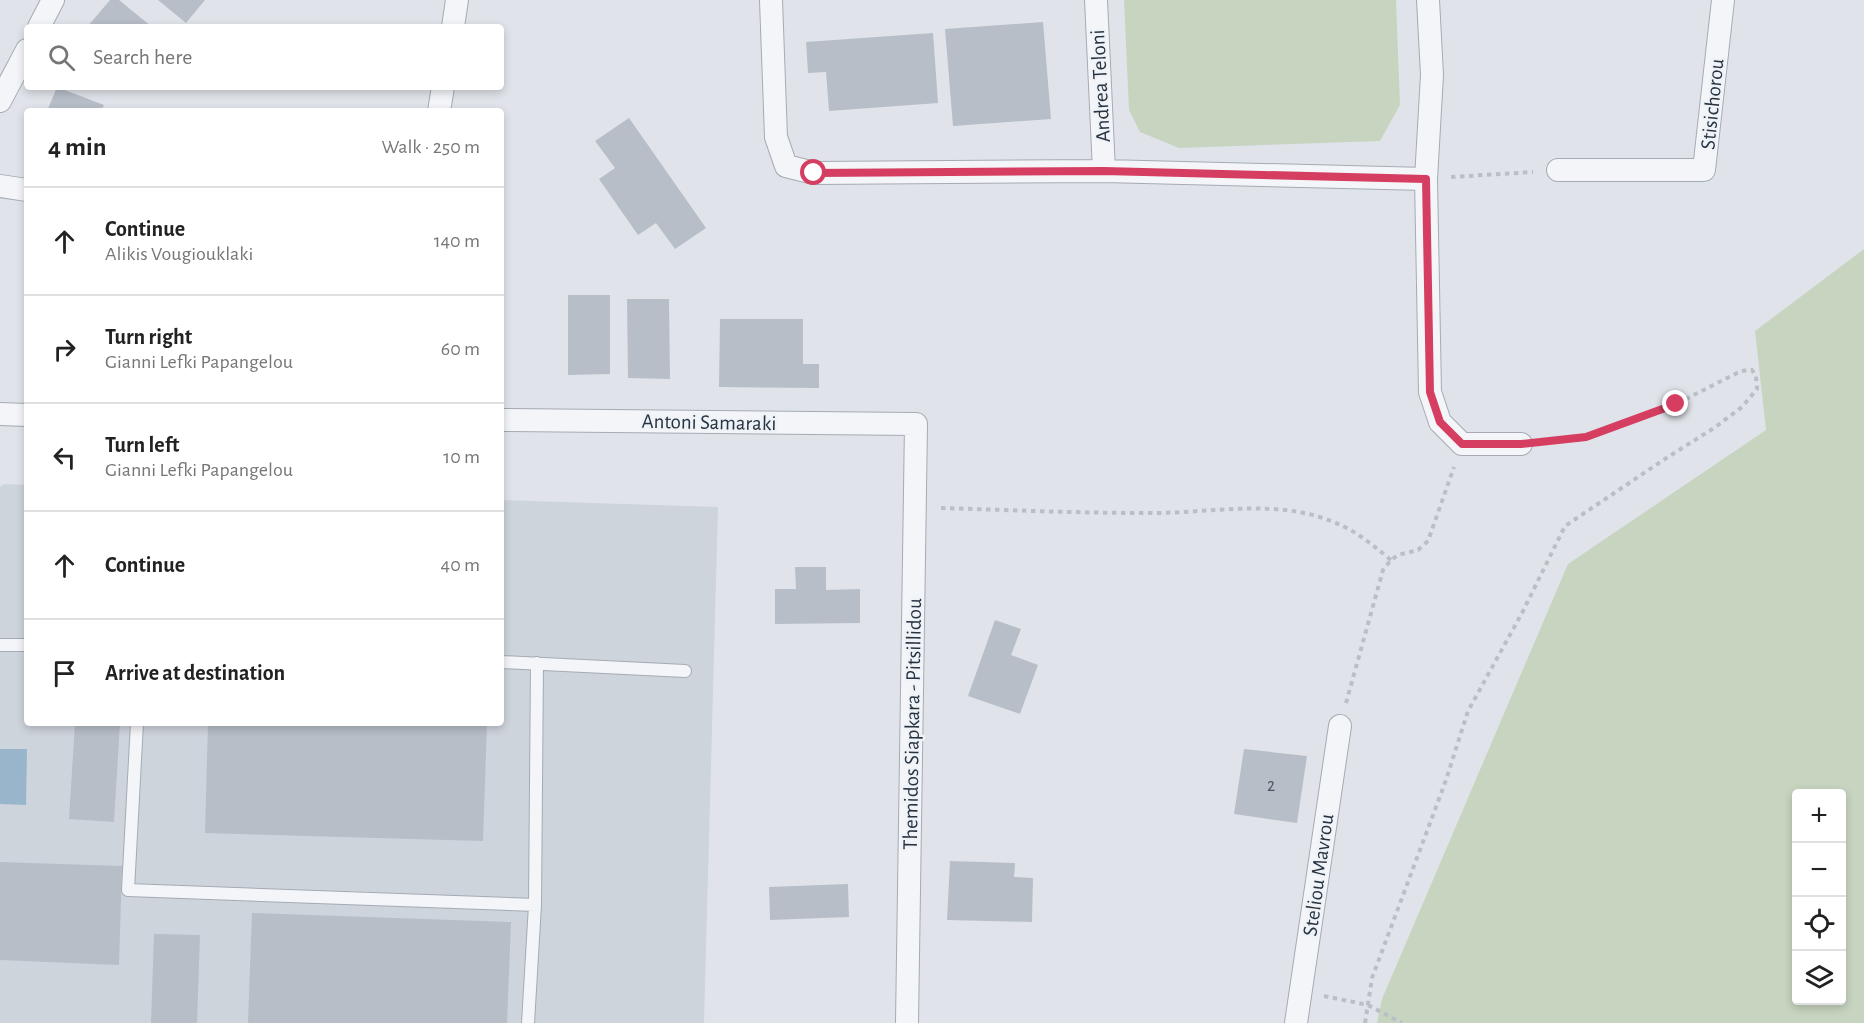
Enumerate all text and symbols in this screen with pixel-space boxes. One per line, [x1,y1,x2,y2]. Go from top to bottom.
search box [24,24,504,90]
street label: Andrea Teloni [1087,29,1114,143]
icon: search [45,41,78,74]
text: Search here [93,46,192,68]
street label: Stisichorou [1697,57,1728,151]
text: 4 min [48,134,107,160]
text: Walk · 250 m [381,137,480,157]
route start [800,159,826,185]
text: Continue [105,218,185,240]
icon: ahead [48,225,81,258]
text: 140 m [434,231,480,251]
text: Alikis Vougiouklaki [105,244,253,264]
text: Turn right [105,326,192,348]
icon: right [48,333,81,366]
text: 60 m [441,339,480,359]
text: Gianni Lefki Papangelou [105,352,293,372]
route end [1662,390,1688,416]
street label: Antoni Samaraki [641,411,777,434]
text: Turn left [105,434,179,456]
icon: left [48,441,81,474]
text: 10 m [443,447,480,467]
text: Gianni Lefki Papangelou [105,460,293,480]
icon: ahead [48,549,81,582]
text: Continue [105,554,185,576]
text: 40 m [441,555,480,575]
street label: Themidos Siapkara - Pitsillidou [900,598,925,850]
icon: arrive [48,657,81,690]
text: Arrive at destination [105,662,285,684]
house number: 2 [1267,777,1275,795]
map controls [1792,789,1846,1005]
button: + [1792,789,1846,843]
street label: Steliou Mavrou [1300,812,1338,938]
button: − [1792,843,1846,897]
button: locate [1792,897,1846,951]
button: layers [1792,951,1846,1005]

